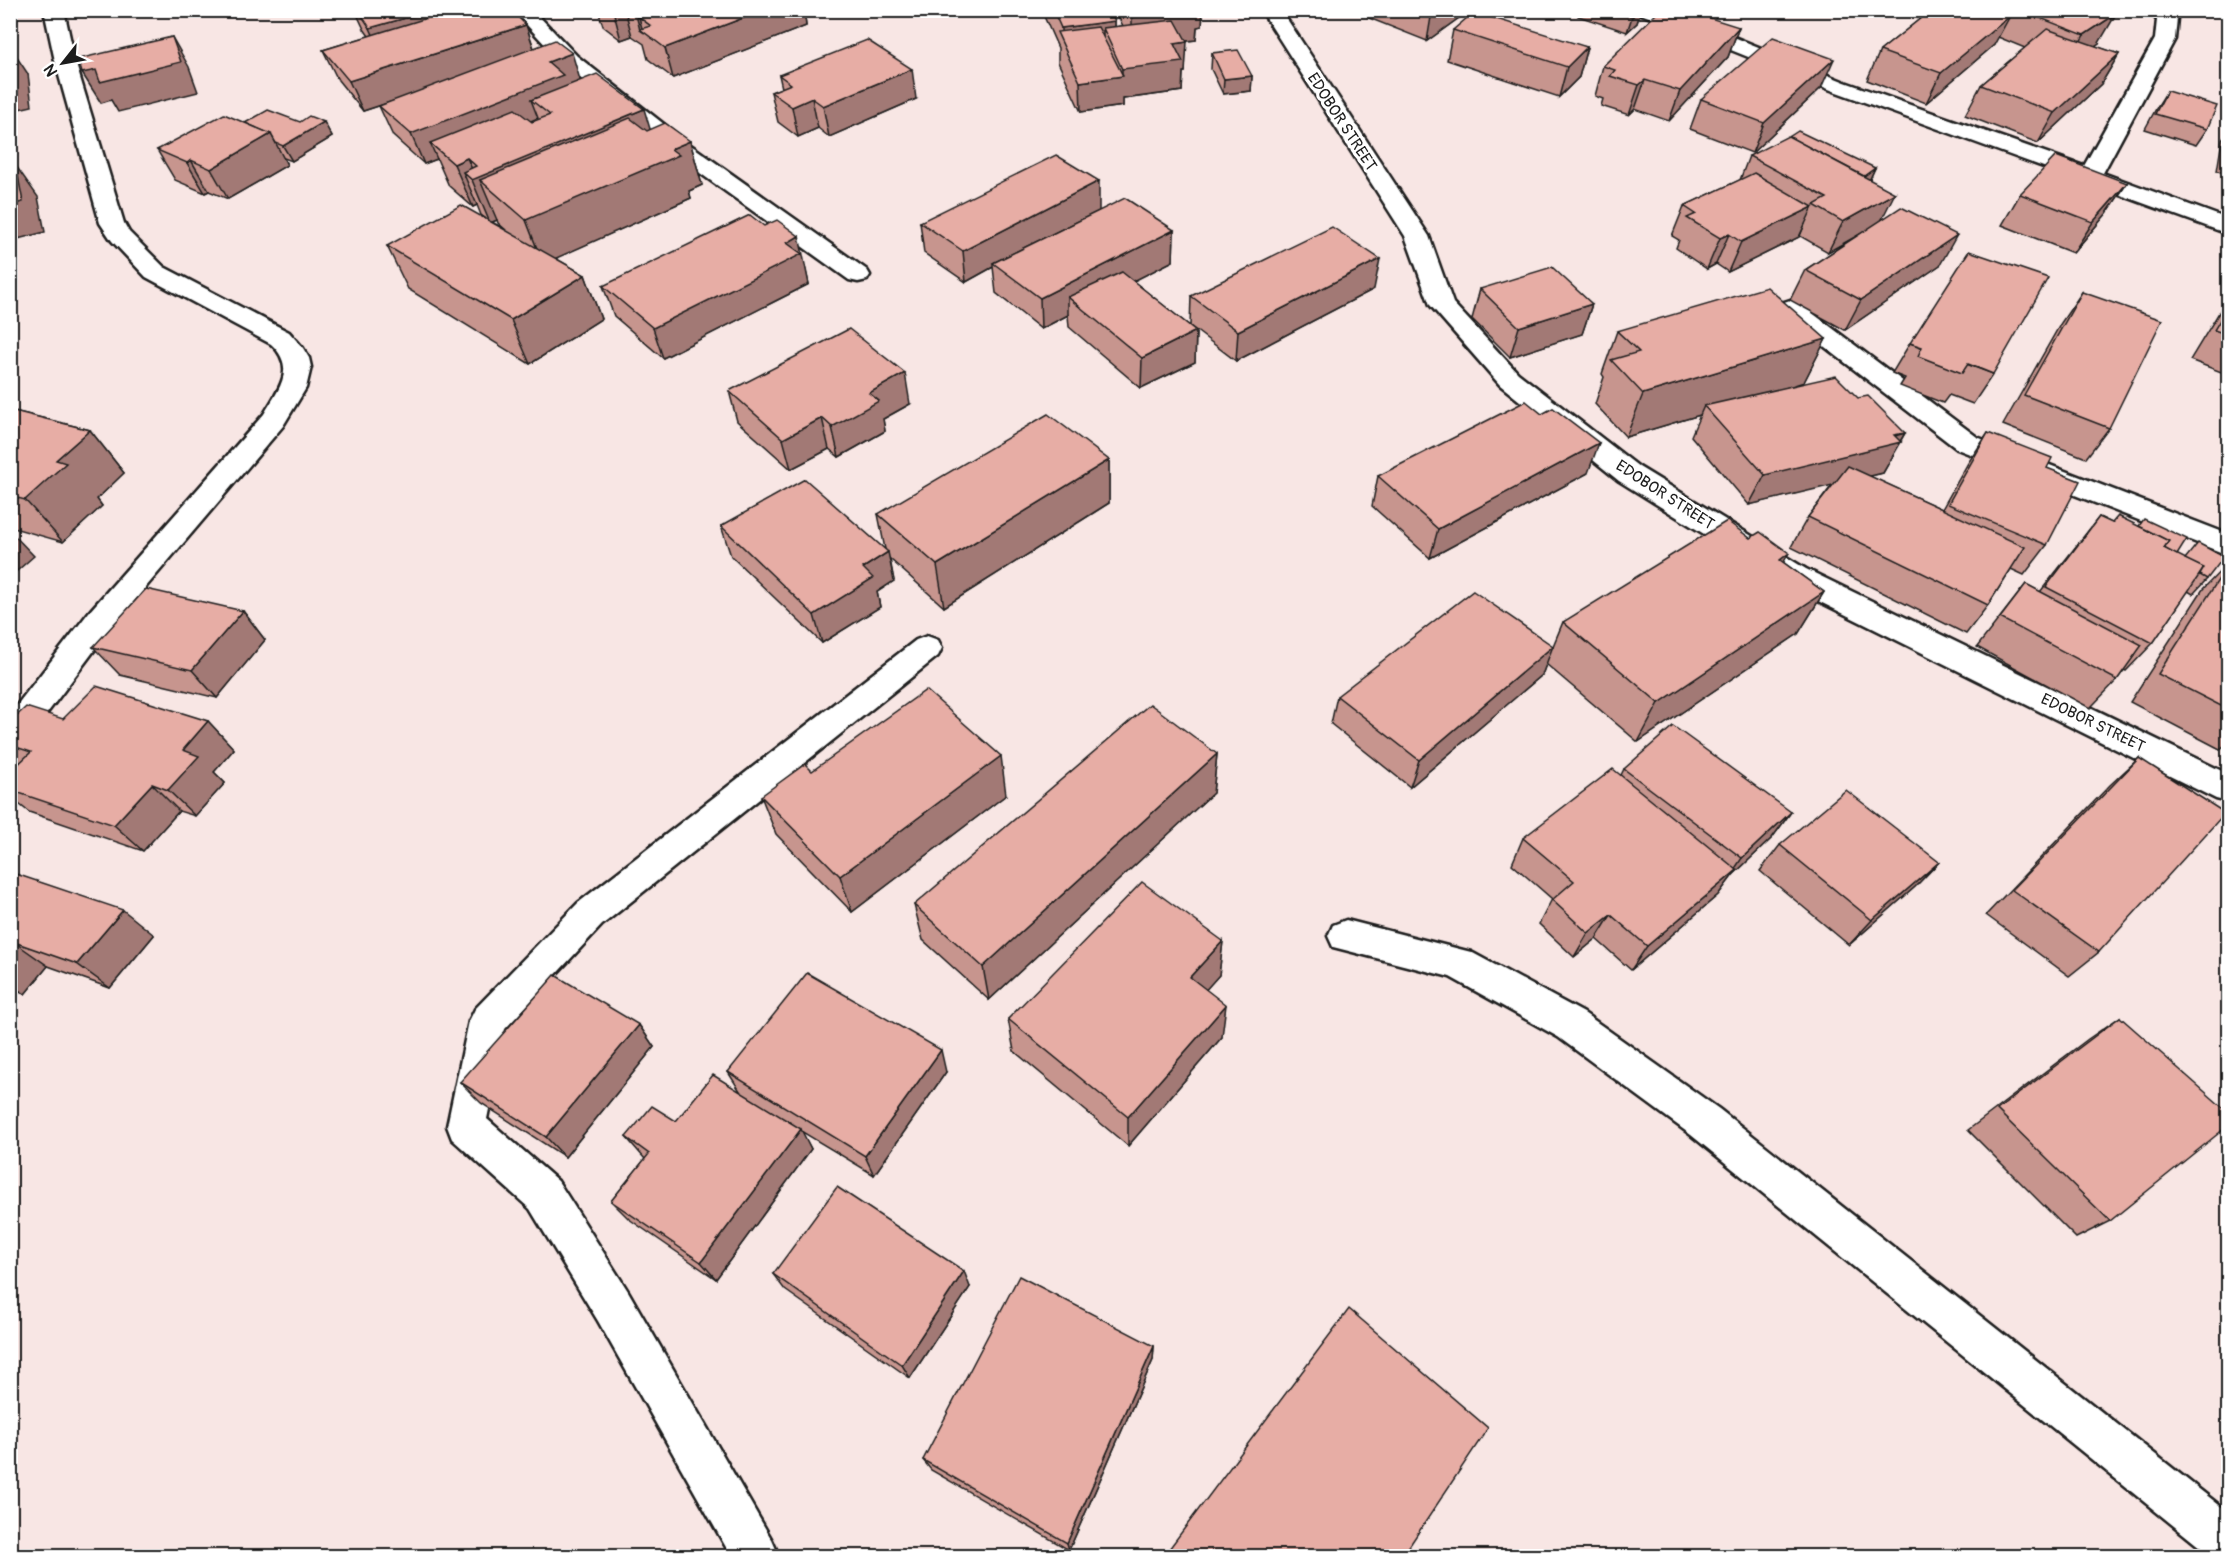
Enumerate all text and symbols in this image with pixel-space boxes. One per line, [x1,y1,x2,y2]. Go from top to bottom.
north arrow [33,33,93,93]
text: N [40,60,62,80]
street label: EDOBOR STREET [1303,69,1381,175]
street label: EDOBOR STREET [1612,456,1718,534]
street label: EDOBOR STREET [2038,689,2148,757]

